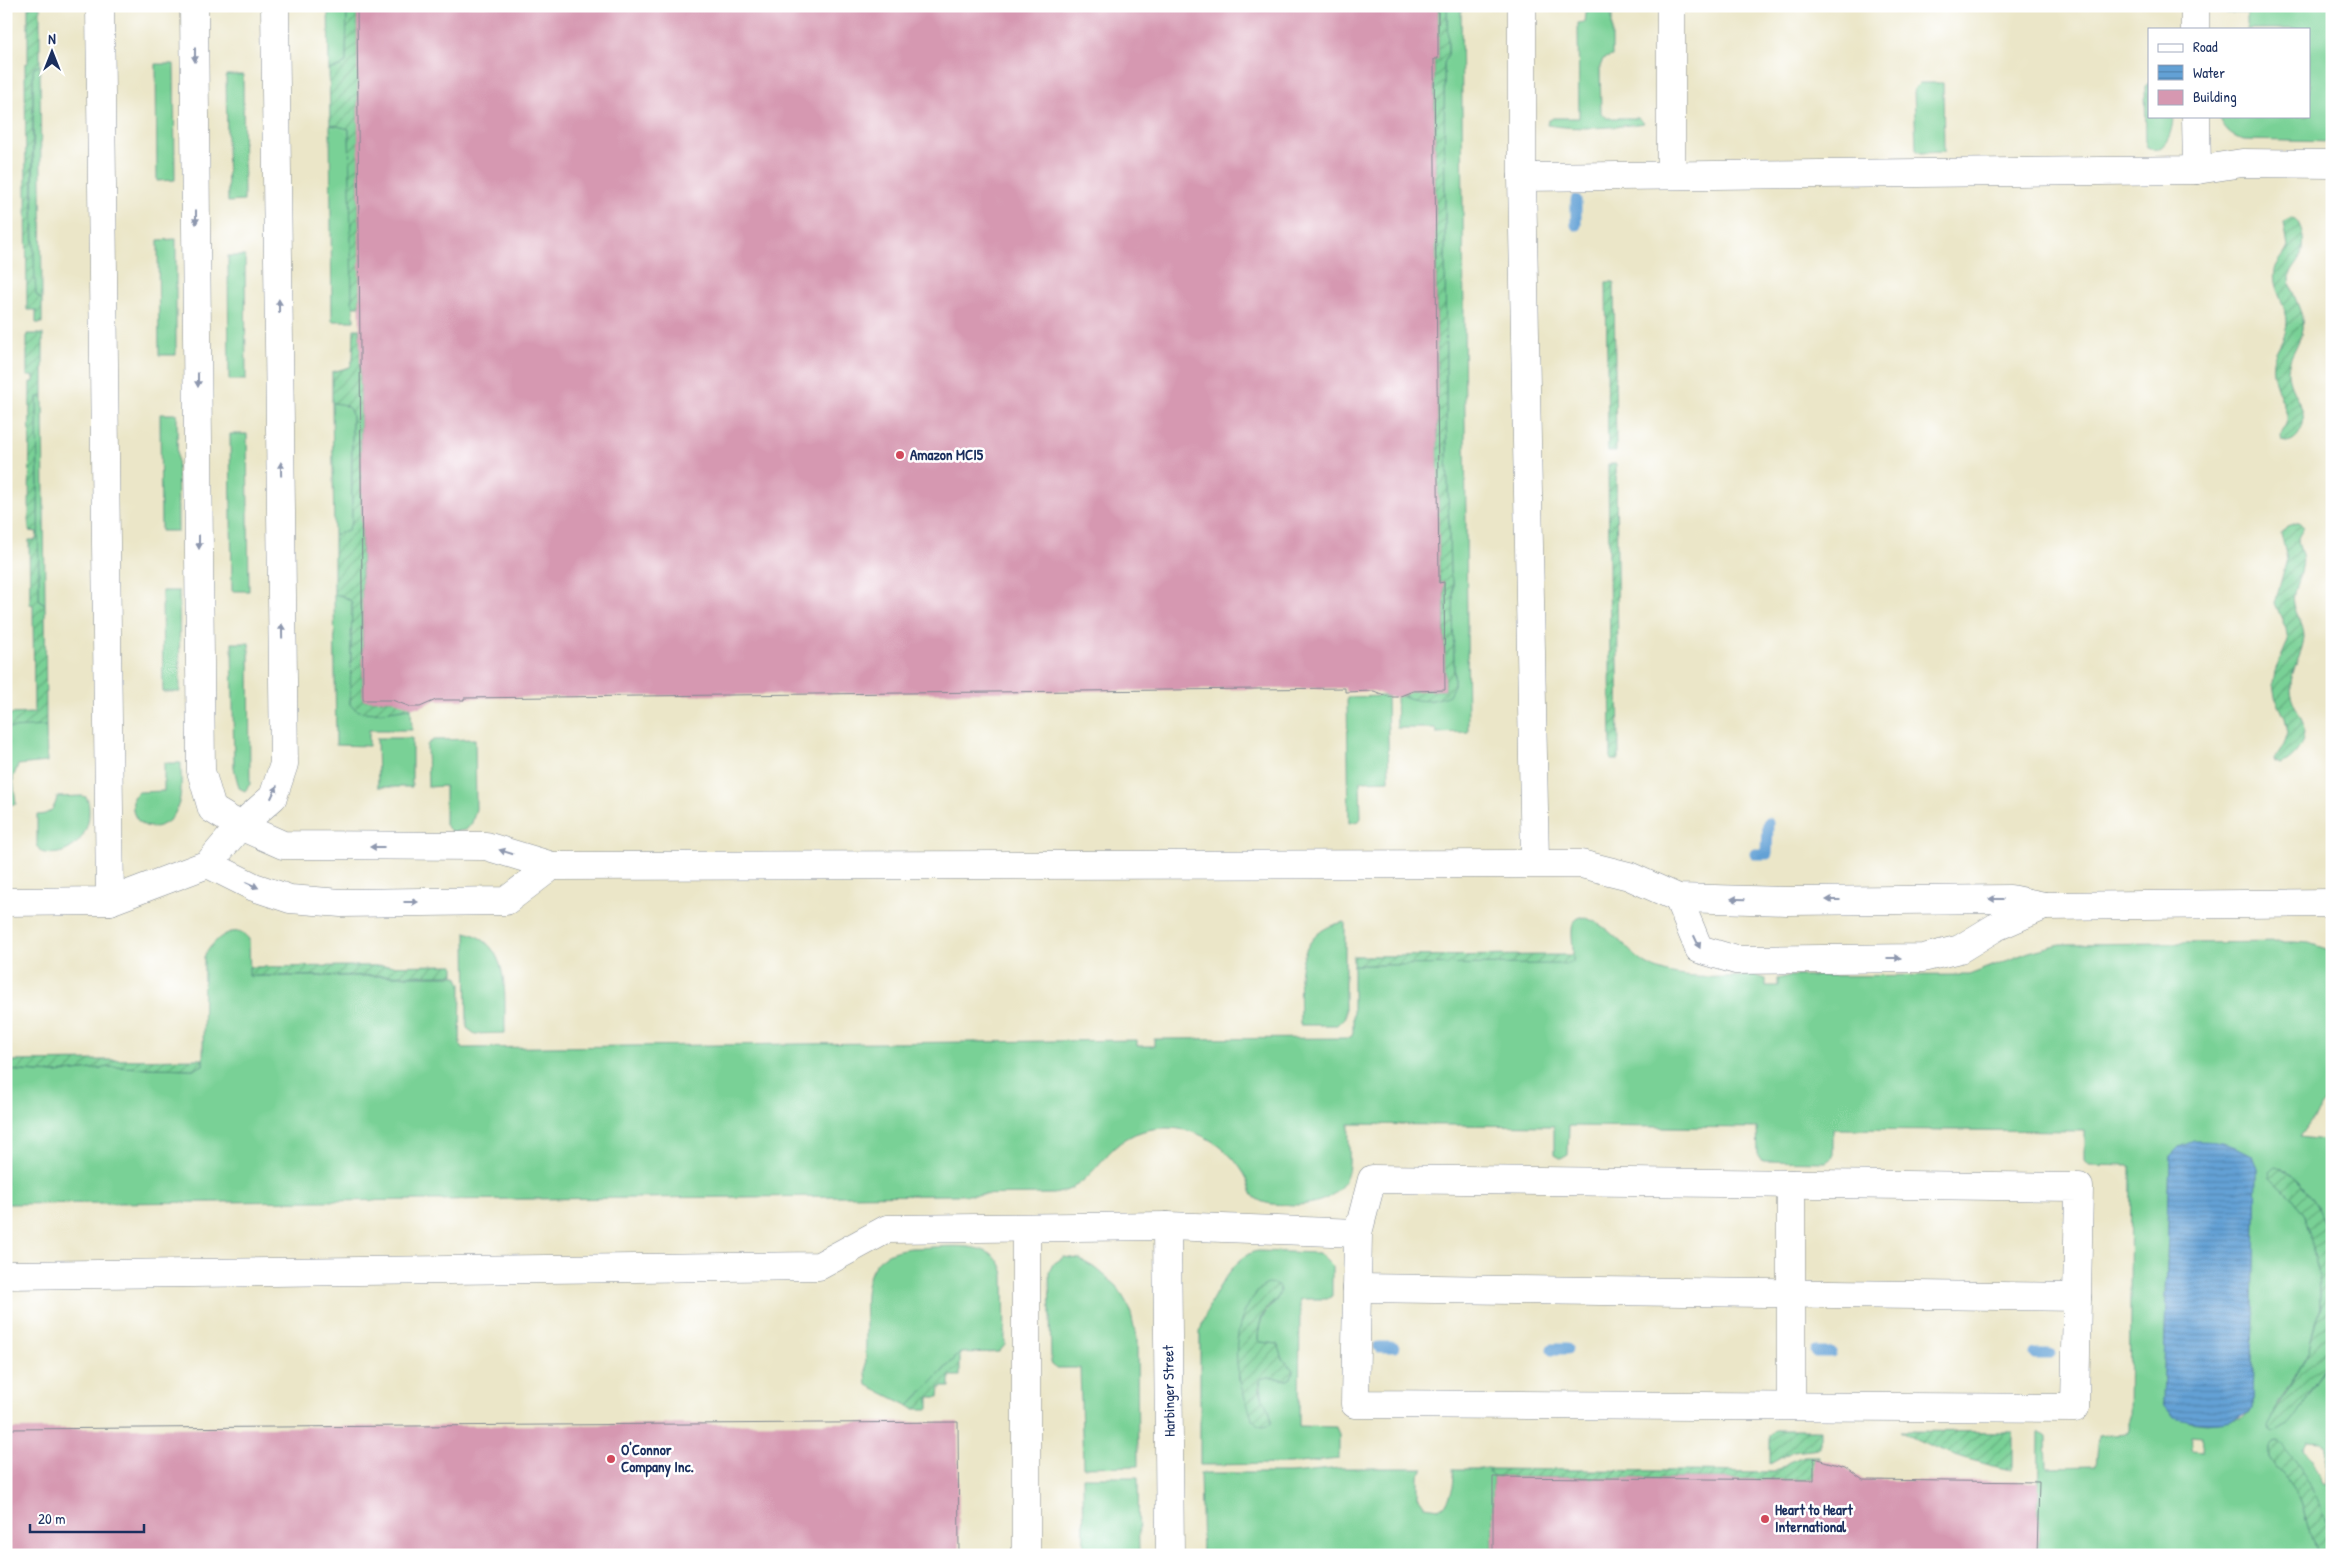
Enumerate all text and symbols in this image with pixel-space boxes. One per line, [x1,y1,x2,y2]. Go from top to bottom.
north arrow [28,28,78,78]
legend [2148,28,2310,118]
text: N [48,29,56,48]
text: Road [2193,36,2218,57]
one-way arrow [191,47,199,63]
text: Water [2193,62,2225,83]
text: Building [2193,86,2237,107]
one-way arrow [192,210,200,226]
one-way arrow [274,298,282,314]
one-way arrow [194,372,202,388]
place label: Amazon MCI5 [910,444,984,465]
marker: Amazon MCI5 [894,449,906,461]
one-way arrow [276,460,284,476]
one-way arrow [195,535,203,551]
one-way arrow [278,623,286,639]
one-way arrow [269,784,278,799]
one-way arrow [369,843,385,851]
one-way arrow [498,848,513,856]
one-way arrow [245,882,259,890]
one-way arrow [1730,895,1746,903]
one-way arrow [1825,896,1841,904]
one-way arrow [1987,896,2003,904]
one-way arrow [404,898,420,906]
one-way arrow [1693,935,1701,950]
one-way arrow [1887,954,1903,962]
street label: Harbinger Street [1157,1344,1180,1437]
place label: O'Connor Company Inc. [621,1439,694,1478]
marker: O'Connor Company Inc. [605,1453,617,1465]
place label: Heart to Heart International [1775,1499,1854,1537]
scale bar [30,1501,144,1533]
text: 20 m [38,1508,65,1529]
marker: Heart to Heart International [1759,1513,1771,1525]

